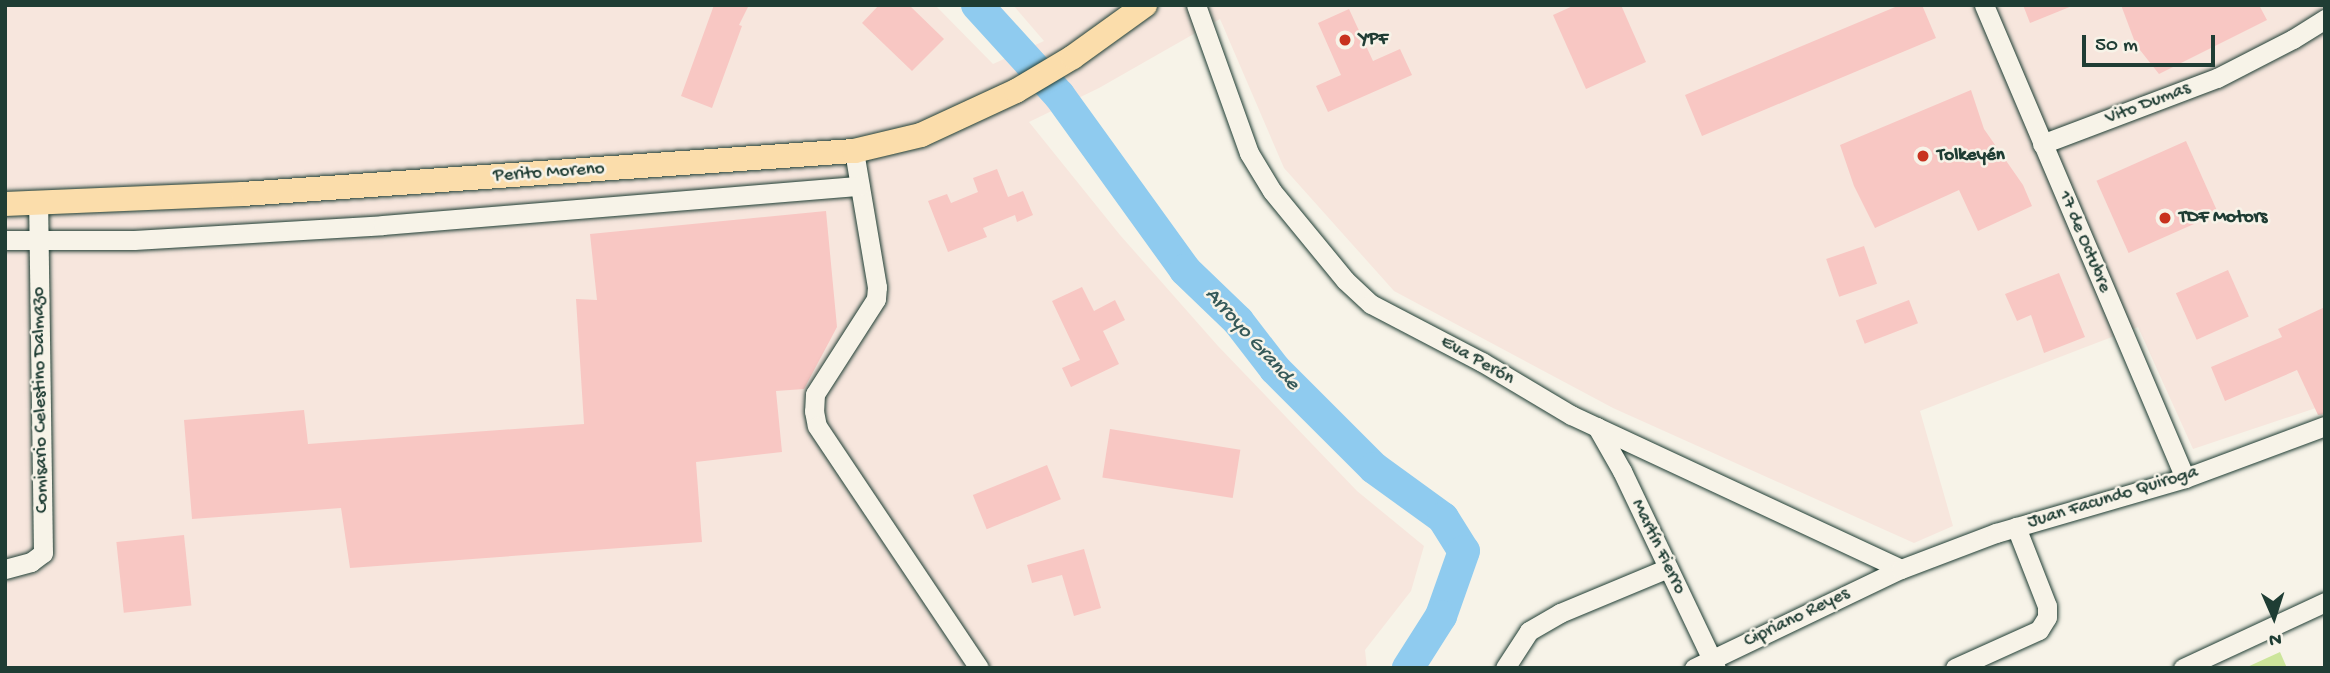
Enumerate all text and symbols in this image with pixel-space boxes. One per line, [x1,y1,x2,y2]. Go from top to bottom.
scale bar [2085,21,2218,65]
place label: YPF [1359,29,1388,51]
marker: YPF [1337,32,1353,48]
text: 50 m [2095,34,2138,59]
street label: Vito Dumas [2102,77,2194,131]
place label: Tolkeyén [1937,145,2005,167]
marker: Tolkeyén [1915,148,1931,164]
street label: Perito Moreno [492,158,606,188]
street label: 17 de Octubre [2052,188,2116,296]
place label: TDF Motors [2179,207,2267,229]
marker: TDF Motors [2157,210,2173,226]
water label: Arroyo Grande [1198,283,1304,397]
street label: Comisario Celestino Dalmazo [28,287,54,513]
street label: Eva Perón [1436,331,1518,391]
street label: Juan Facundo Quiroga [2025,461,2201,535]
street label: Martín Fierro [1625,496,1691,598]
north arrow [2239,582,2309,652]
street label: Cipriano Reyes [1741,583,1853,653]
text: N [2268,627,2282,650]

